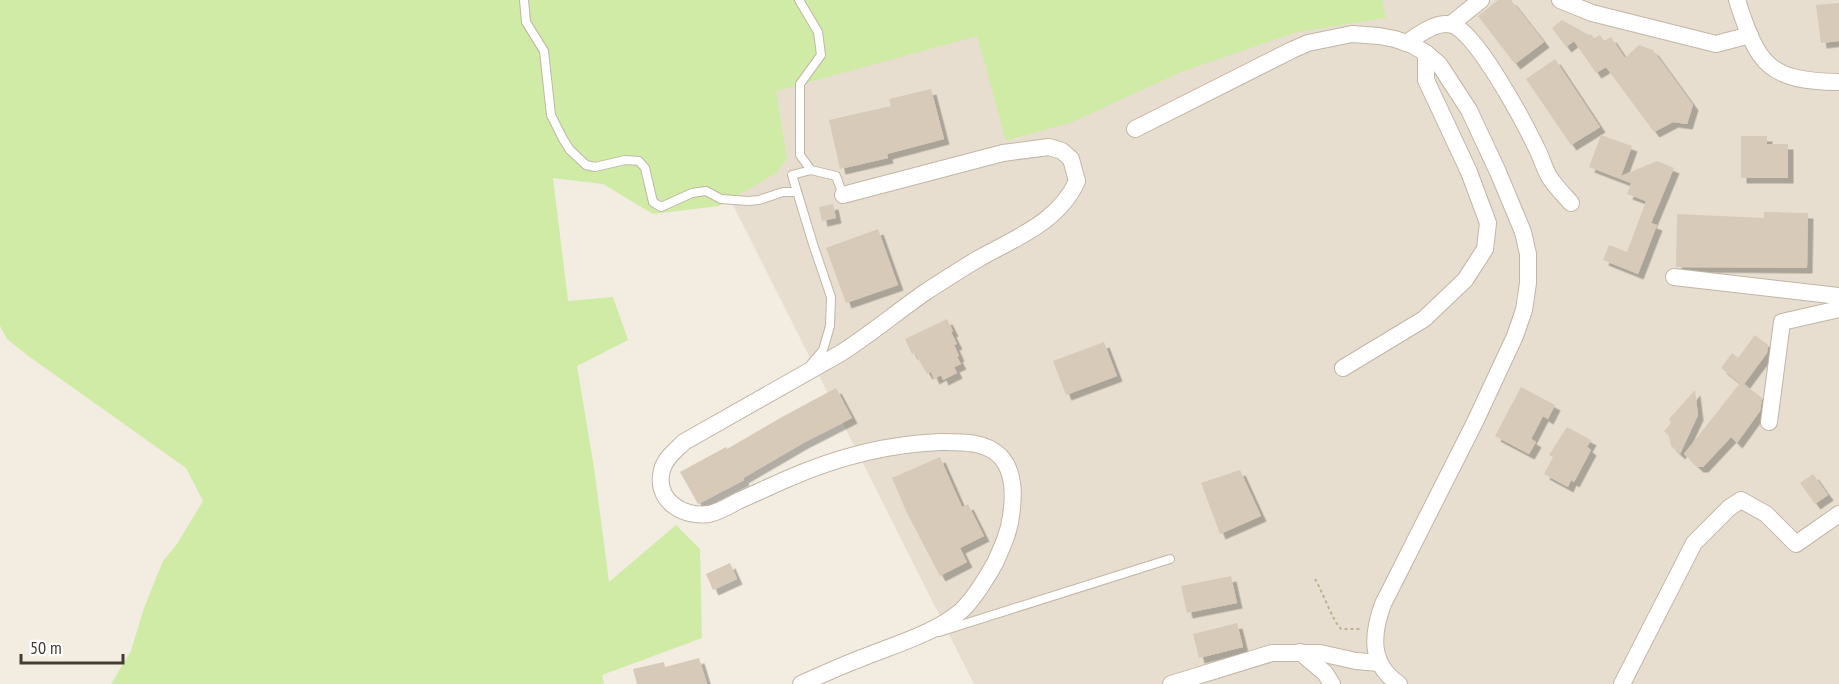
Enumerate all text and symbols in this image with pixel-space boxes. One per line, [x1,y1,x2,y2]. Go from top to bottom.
scale bar [21,627,123,665]
text: 50 m [30,636,62,659]

